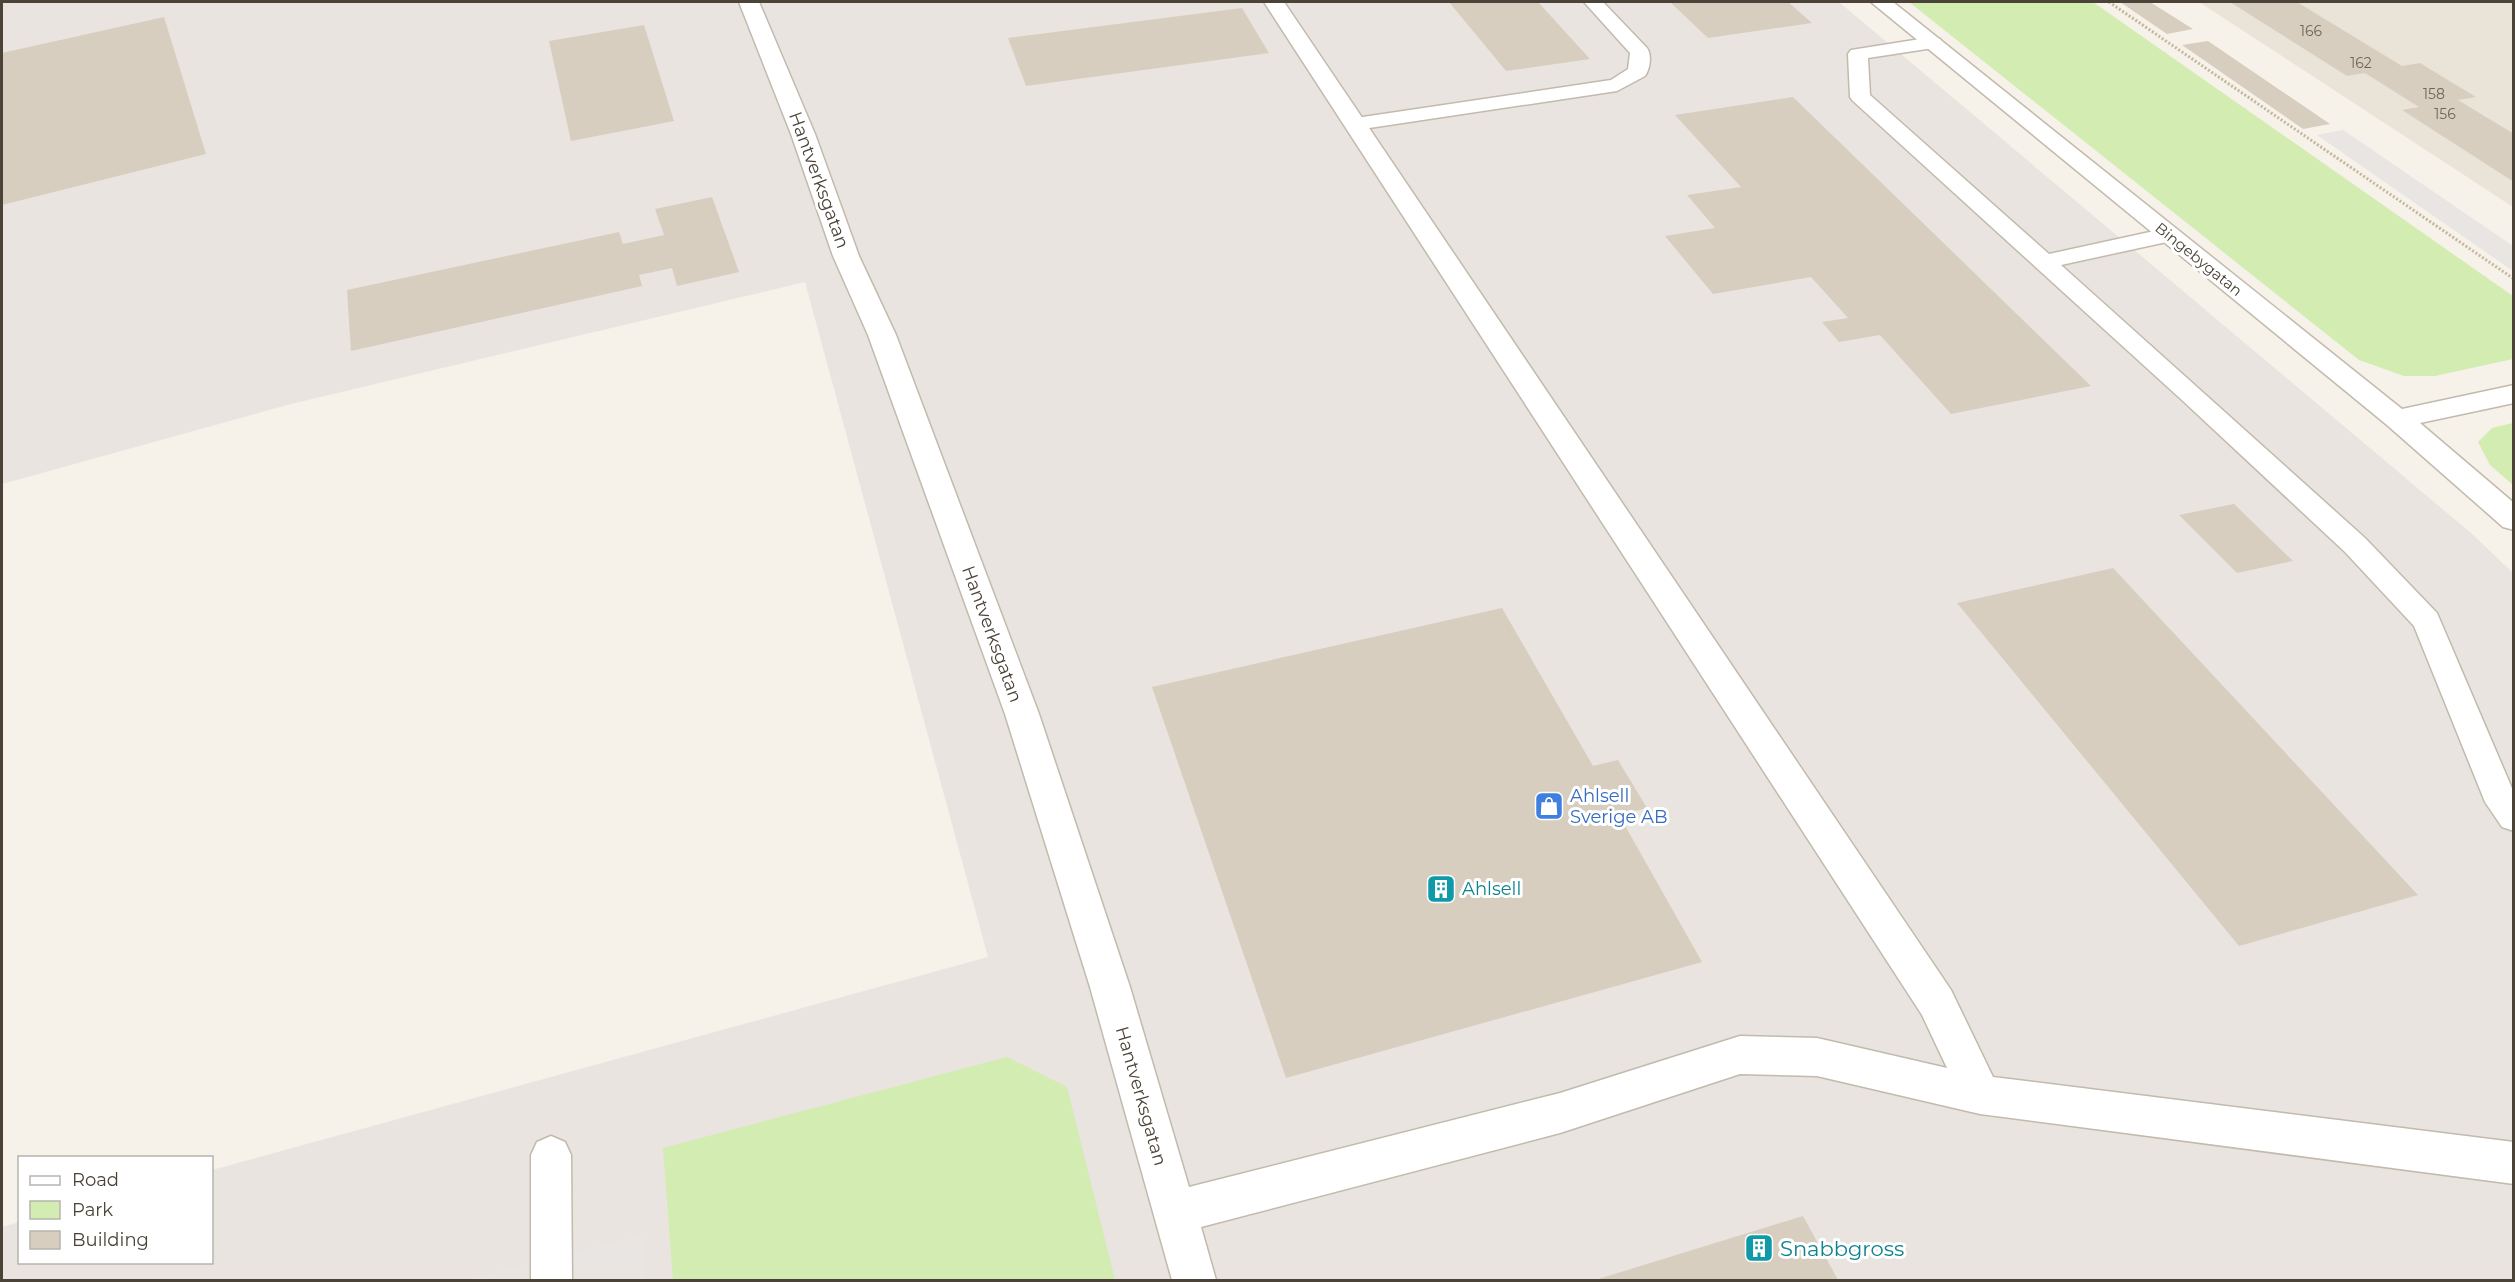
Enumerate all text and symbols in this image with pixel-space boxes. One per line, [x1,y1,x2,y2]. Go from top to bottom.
house number: 166 [2300,22,2323,40]
house number: 162 [2350,54,2372,72]
house number: 158 [2423,85,2445,103]
house number: 156 [2434,105,2456,123]
street label: Hantverksgatan [784,109,854,251]
street label: Bingebygatan [2152,218,2246,300]
street label: Hantverksgatan [957,563,1027,705]
place label: Ahlsell Sverige AB [1570,785,1668,828]
shop icon: Ahlsell Sverige AB [1533,790,1565,822]
building icon: Ahlsell [1425,873,1457,905]
place label: Ahlsell [1462,878,1521,900]
street label: Hantverksgatan [1111,1024,1171,1168]
legend [18,1156,213,1264]
text: Road [72,1169,119,1191]
text: Park [72,1199,113,1221]
text: Building [72,1229,149,1251]
building icon: Snabbgross [1743,1232,1775,1264]
place label: Snabbgross [1780,1236,1904,1261]

